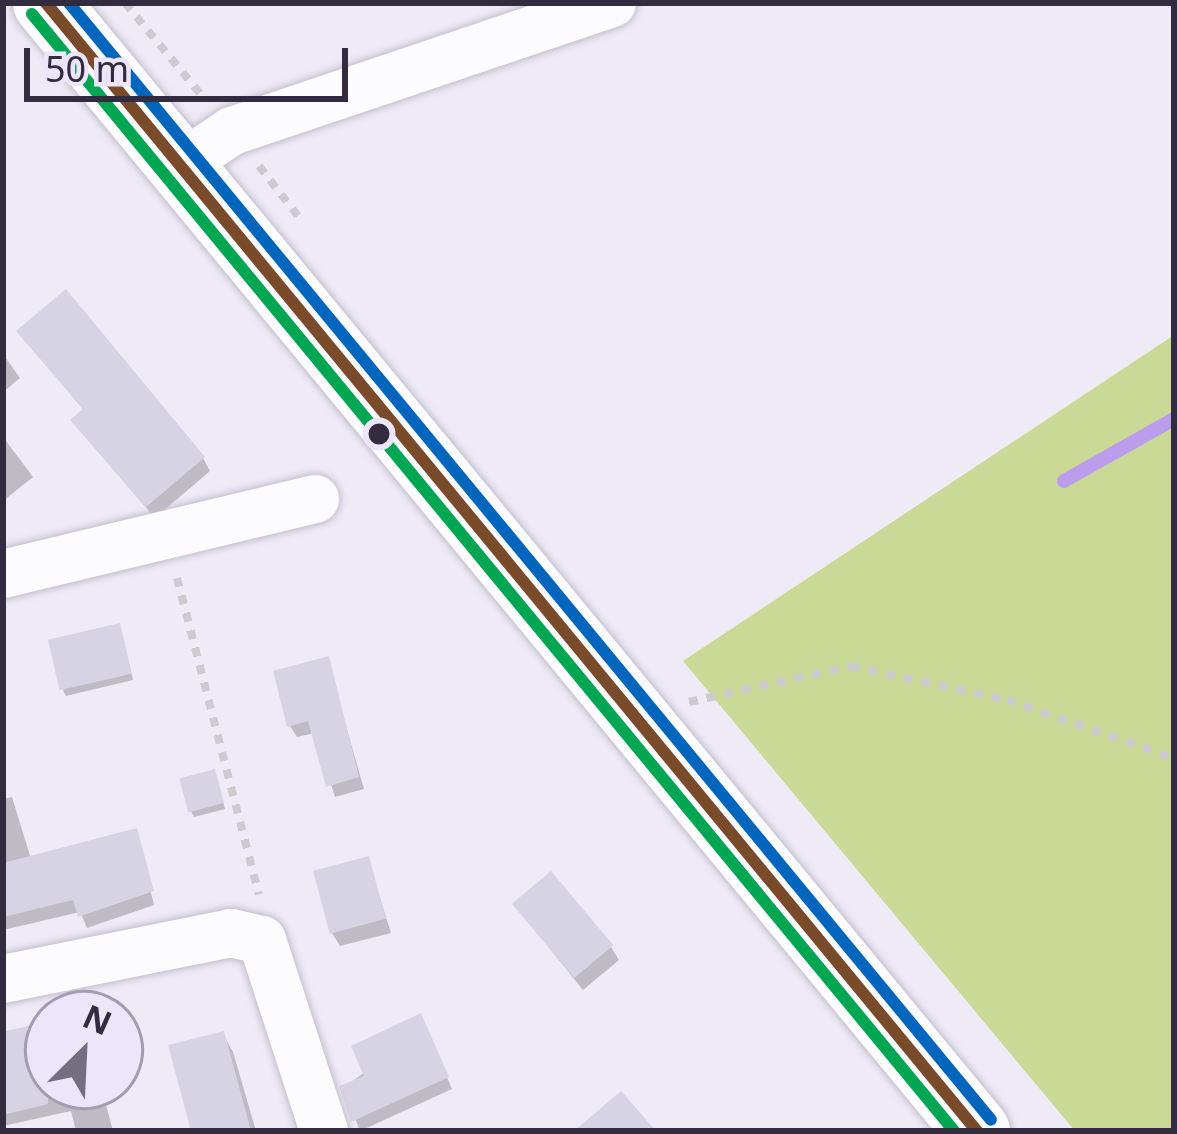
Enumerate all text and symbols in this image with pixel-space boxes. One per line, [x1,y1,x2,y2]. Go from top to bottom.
scale bar [30,24,354,98]
text: 50 m [45,44,129,93]
unlabelled marker [368,423,390,445]
north arrow [24,990,144,1110]
text: N [76,993,119,1045]

